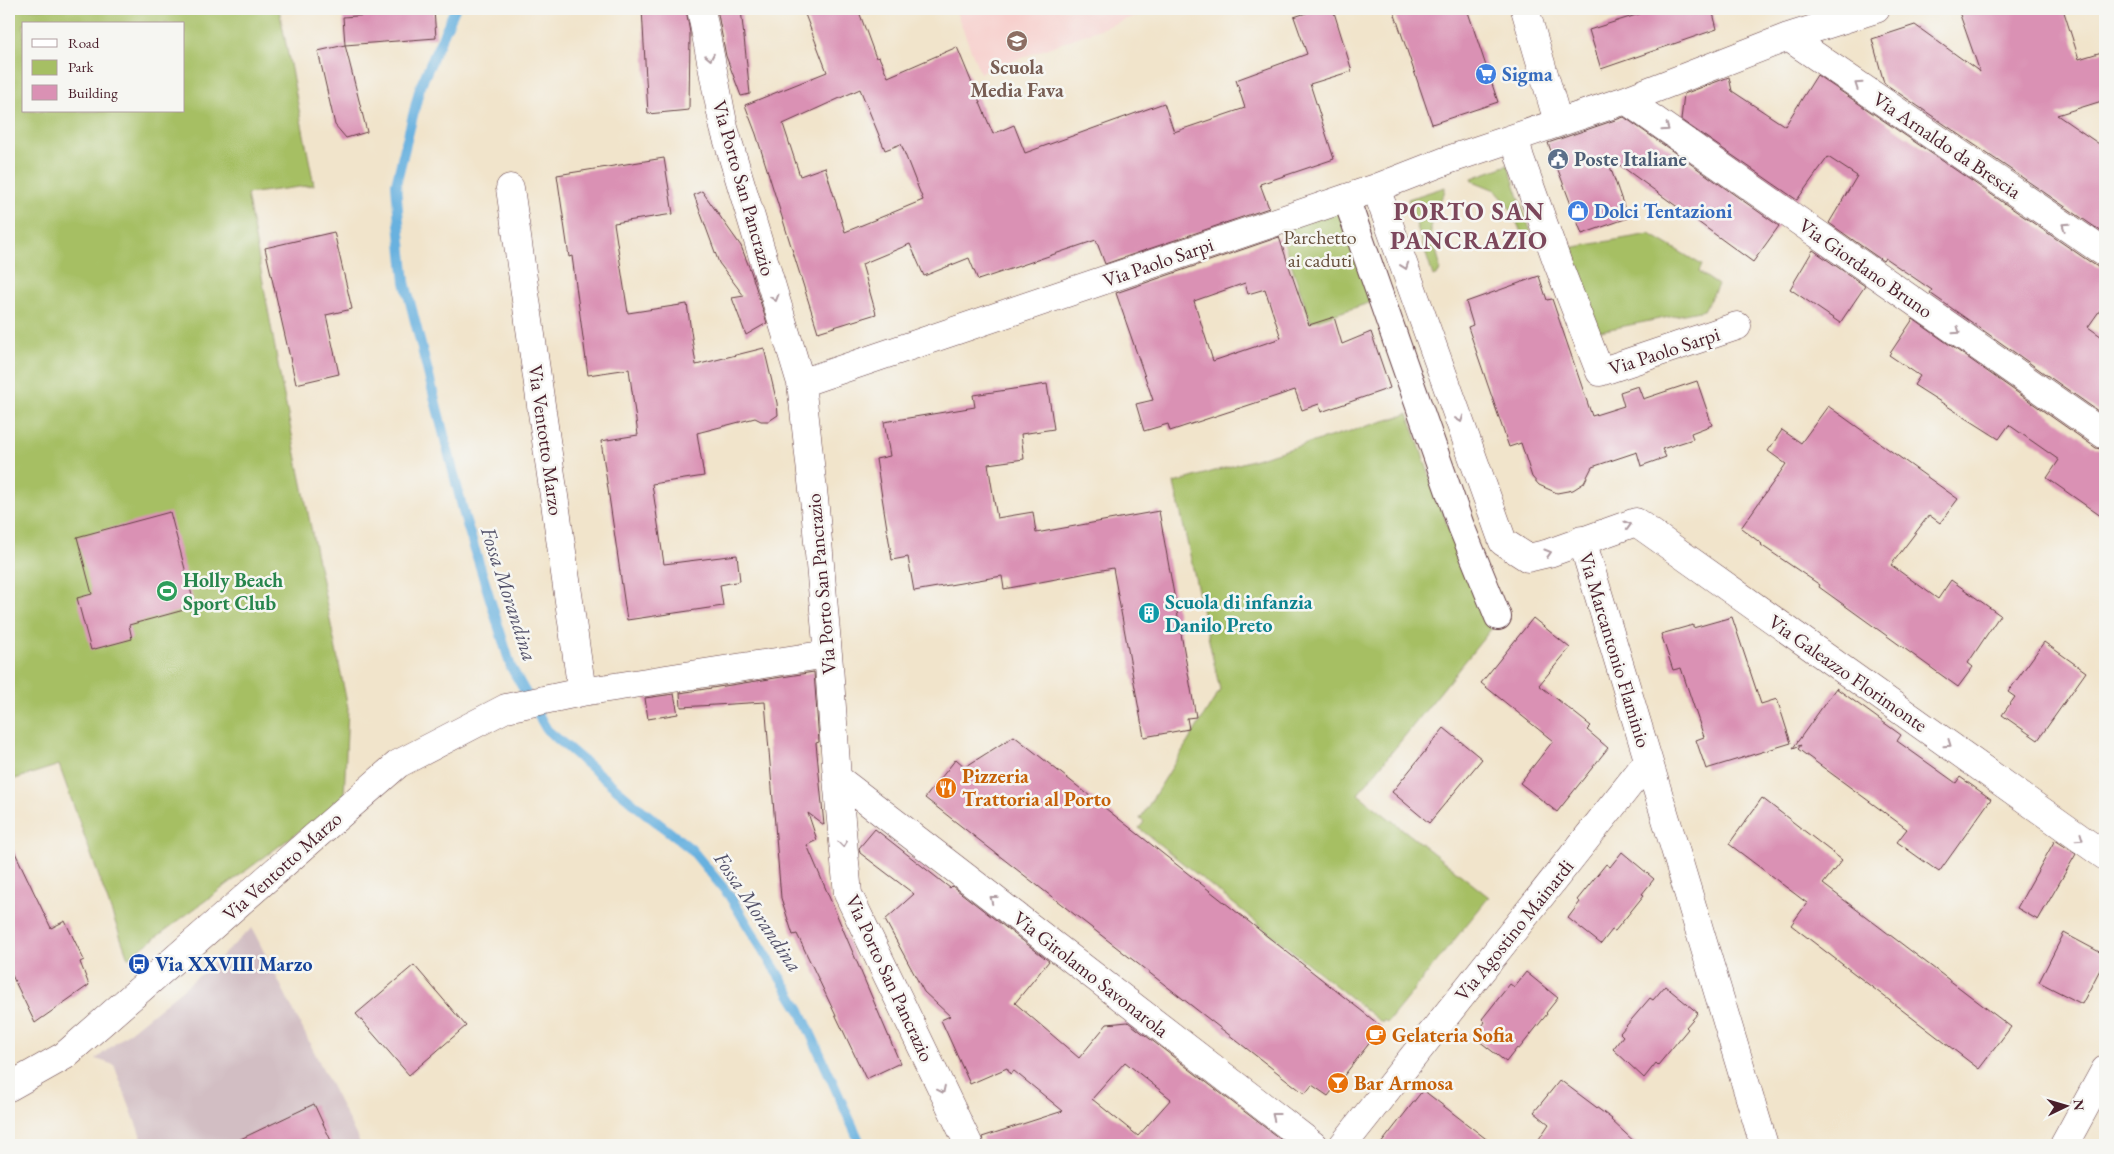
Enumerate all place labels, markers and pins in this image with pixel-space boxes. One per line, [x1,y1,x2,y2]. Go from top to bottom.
school or university icon: Scuola Media Fava [1005,29,1029,53]
place label: Scuola Media Fava [970,54,1064,103]
place label: Sigma [1502,61,1553,87]
supermarket icon: Sigma [1474,62,1498,86]
place label: Poste Italiane [1574,146,1687,172]
public building icon: Poste Italiane [1546,147,1570,171]
place label: Dolci Tentazioni [1594,198,1732,224]
shop icon: Dolci Tentazioni [1566,199,1590,223]
place label: Holly Beach Sport Club [183,567,283,616]
sports icon: Holly Beach Sport Club [155,579,179,603]
place label: Scuola di infanzia Danilo Preto [1165,589,1313,638]
building icon: Scuola di infanzia Danilo Preto [1137,601,1161,625]
place label: Pizzeria Trattoria al Porto [962,763,1111,812]
restaurant icon: Pizzeria Trattoria al Porto [934,776,958,800]
place label: Via XXVIII Marzo [155,951,312,977]
bus stop icon: Via XXVIII Marzo [127,952,151,976]
place label: Gelateria Sofia [1392,1022,1514,1048]
cafe icon: Gelateria Sofia [1364,1023,1388,1047]
place label: Bar Armosa [1354,1070,1453,1096]
bar icon: Bar Armosa [1326,1071,1350,1095]

